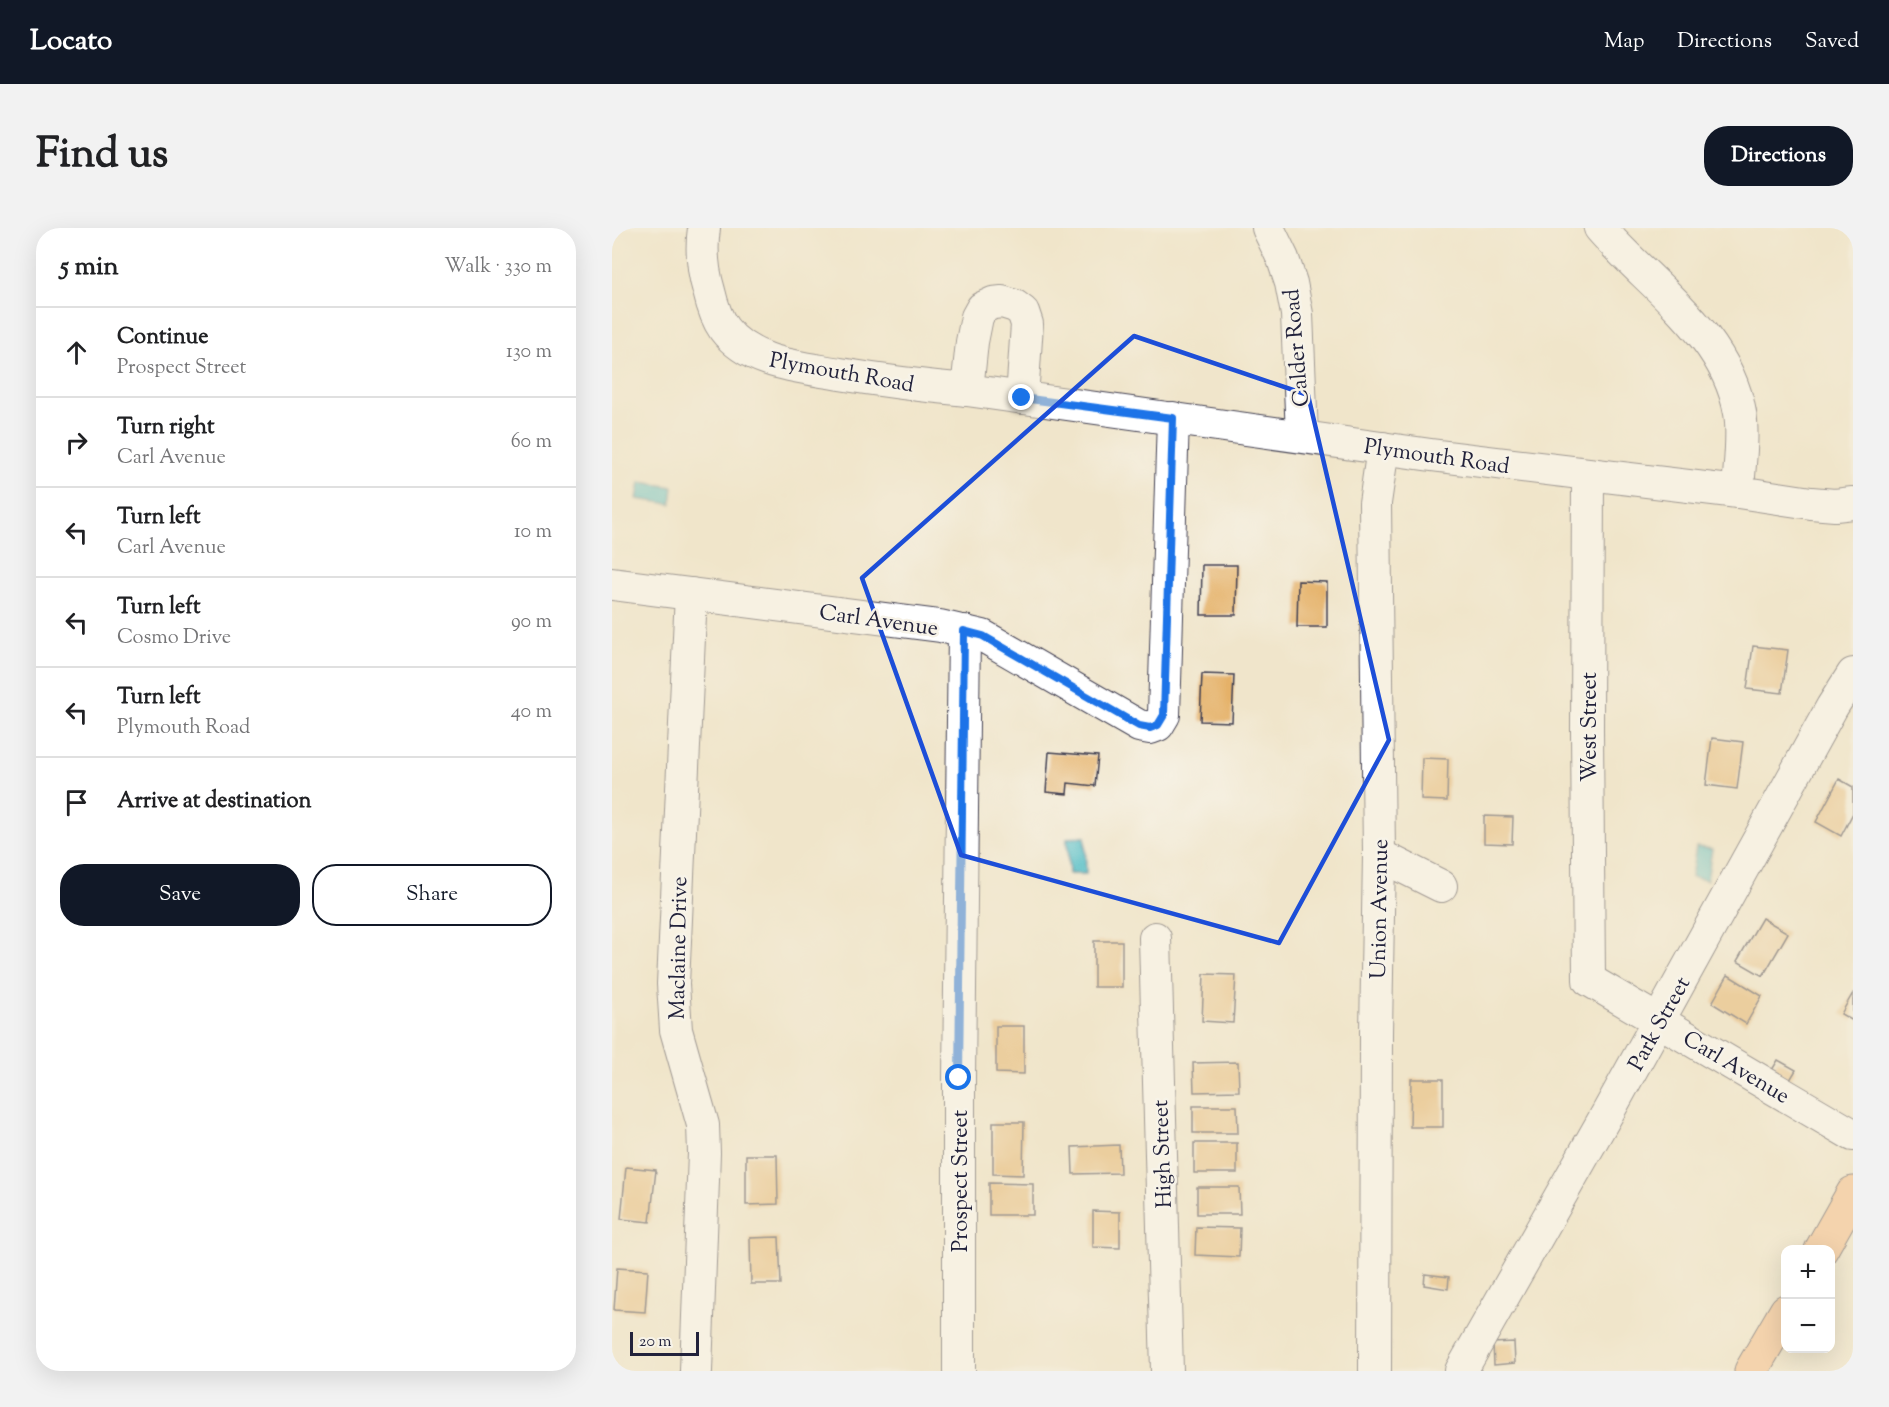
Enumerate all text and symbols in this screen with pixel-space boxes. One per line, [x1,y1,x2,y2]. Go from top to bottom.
text: Locato [30,22,112,62]
text: Map [1604,27,1644,57]
text: Directions [1677,27,1772,57]
text: Saved [1805,27,1859,57]
text: Find us [36,126,168,186]
button: Directions [1704,126,1853,186]
text: 5 min [60,249,119,286]
text: Walk · 330 m [444,253,552,282]
street label: Calder Road [1277,287,1319,408]
text: Continue [117,322,208,354]
icon: ahead [60,336,93,369]
text: 130 m [506,338,552,367]
street label: Plymouth Road [767,345,916,402]
text: Prospect Street [117,354,246,383]
route end [1008,384,1034,410]
text: Turn right [117,412,214,444]
icon: right [60,426,93,459]
text: 60 m [511,428,552,457]
street label: Plymouth Road [1362,432,1511,484]
text: Carl Avenue [117,444,226,473]
text: Turn left [117,502,200,534]
icon: left [60,516,93,549]
text: 10 m [514,518,552,547]
text: Carl Avenue [117,534,226,563]
text: Turn left [117,592,200,624]
street label: Carl Avenue [817,598,940,646]
icon: left [60,606,93,639]
text: 90 m [511,608,552,637]
text: Cosmo Drive [117,624,231,653]
street label: West Street [1575,671,1607,782]
text: Turn left [117,682,200,714]
icon: left [60,696,93,729]
text: 40 m [511,698,552,727]
text: Plymouth Road [117,714,250,743]
icon: arrive [60,786,93,819]
text: Arrive at destination [117,786,312,818]
street label: Union Avenue [1364,839,1398,979]
button: Save [60,864,300,926]
button: Share [312,864,552,926]
street label: Maclaine Drive [663,876,697,1020]
street label: Park Street [1622,971,1700,1078]
street label: Carl Avenue [1676,1024,1795,1113]
route start [945,1064,971,1090]
street label: High Street [1146,1099,1182,1209]
street label: Prospect Street [946,1109,978,1252]
map controls [1781,1245,1835,1353]
button: + [1781,1245,1835,1299]
button: − [1781,1299,1835,1353]
scale bar [630,1329,699,1356]
text: 20 m [639,1331,672,1354]

